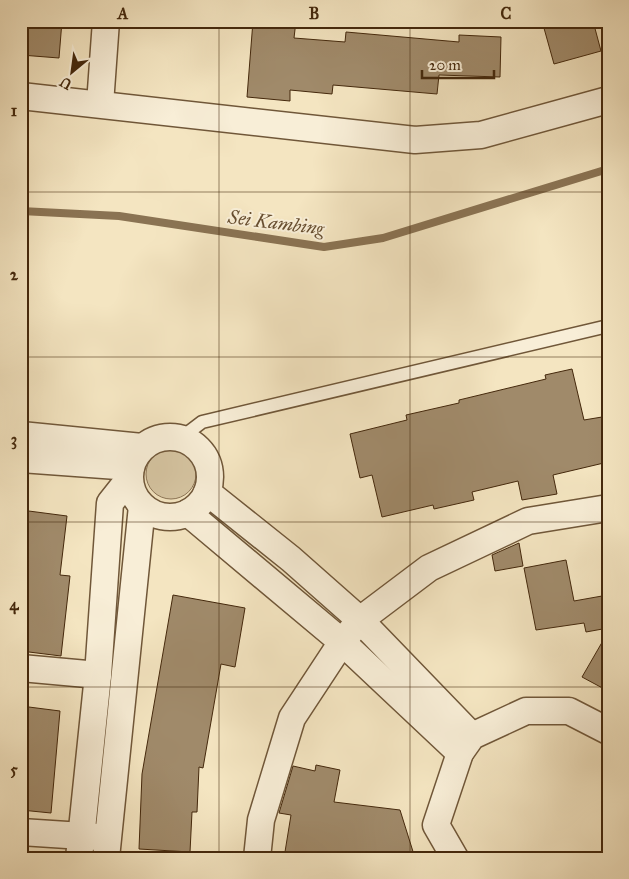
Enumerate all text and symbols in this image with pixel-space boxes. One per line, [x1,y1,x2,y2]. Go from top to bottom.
text: A [117,4,129,23]
text: B [309,4,319,23]
text: C [501,4,512,23]
north arrow [48,48,98,98]
scale bar [422,48,494,80]
text: 20 m [429,56,461,74]
text: U [56,72,75,93]
text: 1 [11,101,18,120]
water label: Sei Kambing [226,205,327,240]
text: 2 [10,265,19,284]
text: 3 [11,430,17,450]
text: 4 [10,595,20,615]
text: 5 [10,760,18,779]

